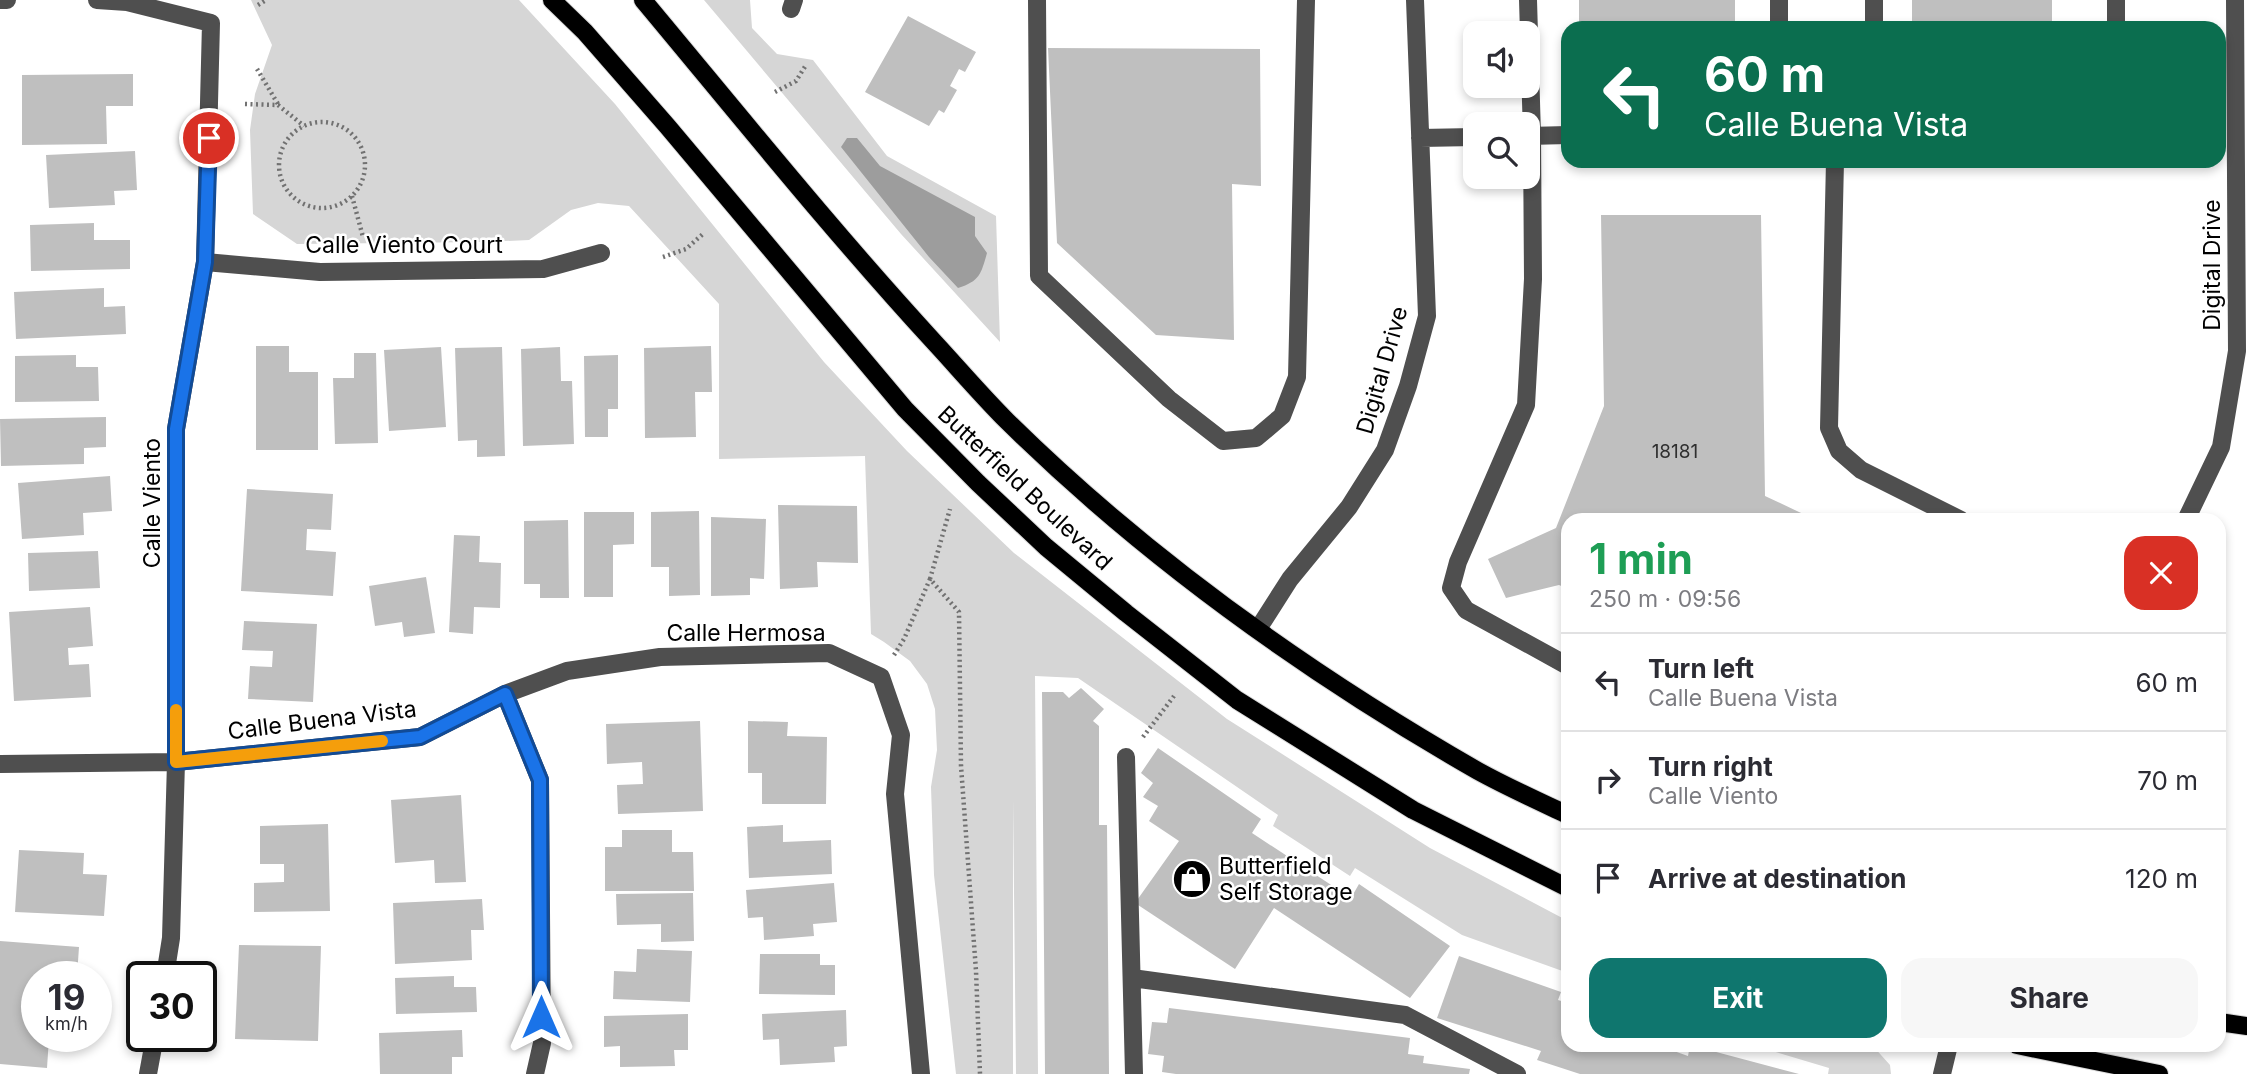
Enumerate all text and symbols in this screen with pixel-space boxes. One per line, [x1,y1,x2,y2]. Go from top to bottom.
map controls [1463,21,1540,189]
button: sound [1463,21,1540,98]
text: 60 m [1704,45,1825,104]
icon: left [1589,49,1680,140]
text: Calle Buena Vista [1704,105,1968,144]
pin [179,108,239,168]
button: search [1463,112,1540,189]
icon: arrive [190,119,228,157]
street label: Digital Drive [2198,199,2226,331]
street label: Calle Viento Court [305,231,503,259]
street label: Digital Drive [1350,303,1414,437]
street label: Butterfield Boulevard [932,400,1118,576]
street label: Calle Viento [138,438,166,568]
house number: 18181 [1652,440,1698,463]
text: 1 min [1589,533,1693,584]
button: close [2124,536,2198,610]
text: 250 m · 09:56 [1589,585,1741,613]
street label: Calle Hermosa [666,619,826,647]
text: Turn left [1648,653,1754,684]
icon: left [1589,663,1627,701]
text: 60 m [2135,667,2198,698]
text: Calle Buena Vista [1648,684,1838,712]
street label: Calle Buena Vista [226,695,418,745]
text: Turn right [1648,751,1773,782]
icon: right [1589,761,1627,799]
text: 70 m [2137,765,2198,796]
text: Calle Viento [1648,782,1778,810]
place label: Butterfield Self Storage [1219,852,1353,906]
shop icon: Butterfield Self Storage [1171,858,1213,900]
icon: arrive [1589,859,1627,897]
text: Arrive at destination [1648,863,1907,894]
text: 120 m [2125,863,2198,894]
button: Exit [1589,958,1887,1038]
button: Share [1901,958,2198,1038]
speed limit sign: 30 [126,961,217,1052]
text: 19 [48,976,85,1018]
position arrow [504,980,578,1054]
text: km/h [45,1013,88,1034]

